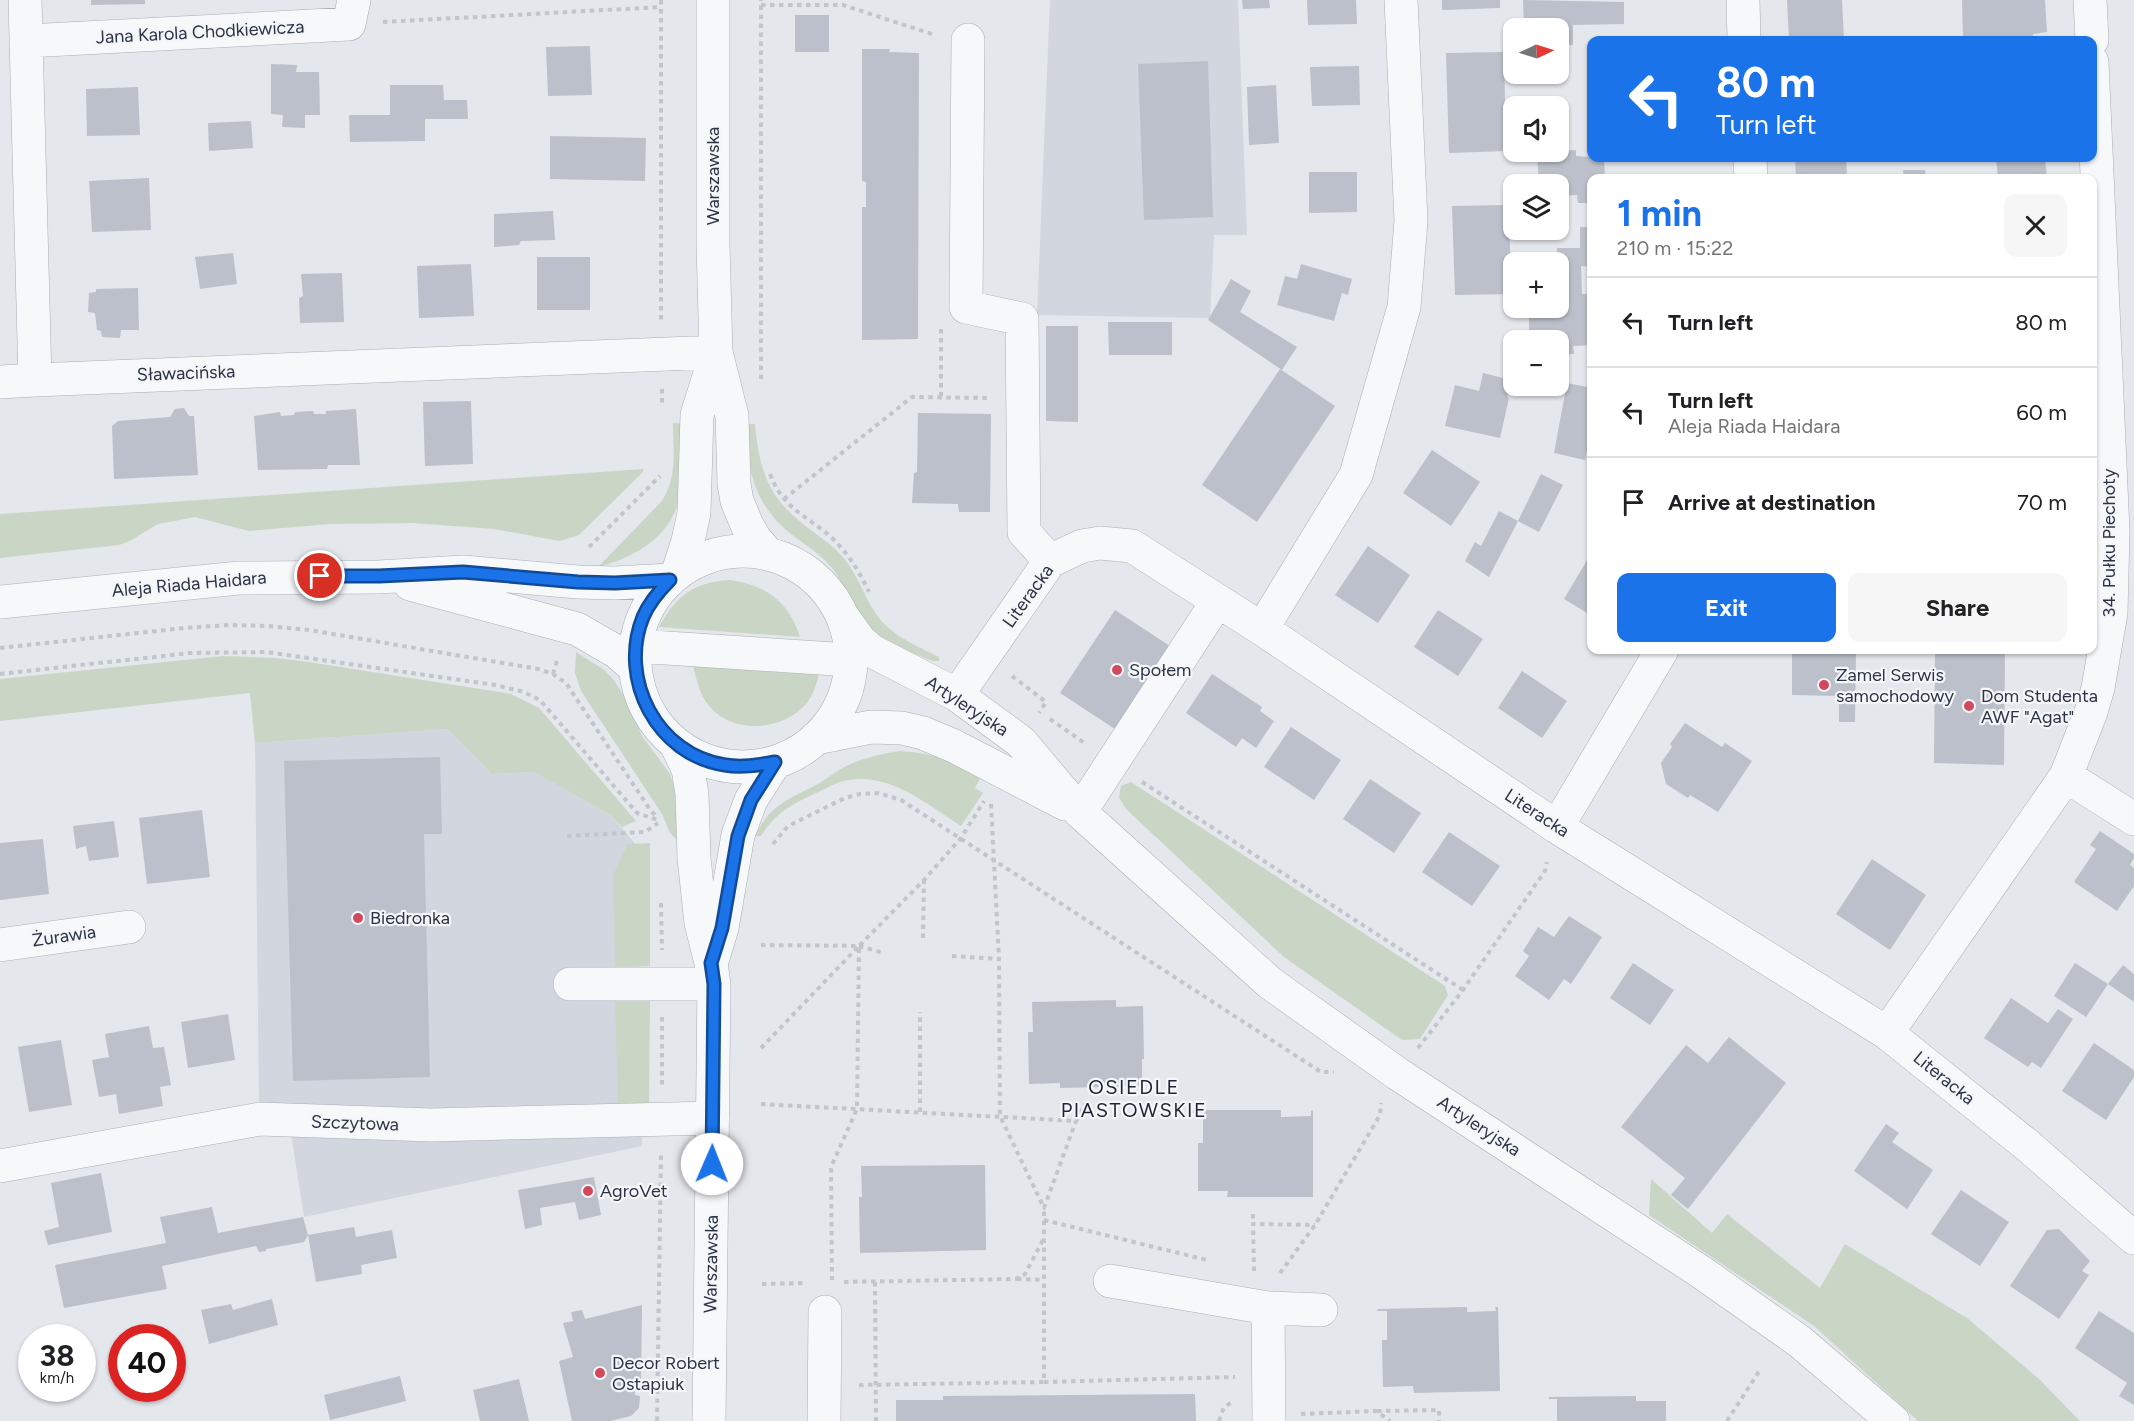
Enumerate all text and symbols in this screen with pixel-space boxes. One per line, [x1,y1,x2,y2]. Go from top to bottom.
street label: Jana Karola Chodkiewicza [95,16,305,48]
north arrow [1503,18,1569,84]
map controls [1503,18,1569,396]
text: 80 m [1716,57,1816,108]
icon: left [1617,60,1695,138]
button: sound [1503,96,1569,162]
text: Turn left [1716,108,1816,141]
street label: Warszawska [702,127,724,225]
button: layers [1503,174,1569,240]
text: 1 min [1617,192,1702,235]
button: close [2004,194,2067,257]
text: 210 m · 15:22 [1617,236,1733,260]
button: + [1503,252,1569,318]
icon: left [1617,306,1650,339]
text: Turn left [1668,309,1754,336]
text: 80 m [2015,309,2067,336]
button: − [1503,330,1569,396]
street label: Sławacińska [136,360,236,386]
text: Turn left [1668,387,1754,414]
icon: left [1617,396,1650,429]
text: 60 m [2016,399,2067,426]
text: Aleja Riada Haidara [1668,414,1840,438]
street label: 34. Pułku Piechoty [2098,468,2120,617]
icon: arrive [1617,486,1650,519]
text: Arrive at destination [1668,489,1876,516]
text: 70 m [2017,489,2067,516]
pin [294,550,345,601]
icon: arrive [303,559,336,592]
street label: Literacka [998,560,1058,632]
street label: Aleja Riada Haidara [111,566,267,602]
button: Exit [1617,573,1836,642]
button: Share [1848,573,2067,642]
place label: Społem [1129,659,1191,681]
marker: Społem [1110,663,1124,677]
place label: Zamel Serwis samochodowy [1836,664,1954,707]
street label: Artyleryjska [921,671,1013,741]
marker: Zamel Serwis samochodowy [1817,678,1831,692]
place label: Dom Studenta AWF "Agat" [1981,685,2098,728]
marker: Dom Studenta AWF "Agat" [1962,699,1976,713]
street label: Literacka [1500,784,1574,842]
place label: Biedronka [370,907,450,929]
marker: Biedronka [351,911,365,925]
street label: Żurawia [31,921,97,951]
street label: Literacka [1909,1047,1979,1109]
district label: OSIEDLE PIASTOWSKIE [1061,1075,1207,1122]
street label: Artyleryjska [1433,1091,1525,1161]
street label: Szczytowa [311,1110,399,1136]
position arrow [680,1132,744,1196]
place label: AgroVet [600,1180,668,1202]
marker: AgroVet [581,1184,595,1198]
street label: Warszawska [699,1215,723,1313]
speed limit sign: 40 [108,1324,186,1402]
text: 38 [39,1337,75,1374]
place label: Decor Robert Ostapiuk [612,1352,720,1395]
marker: Decor Robert Ostapiuk [593,1366,607,1380]
text: km/h [40,1369,74,1387]

